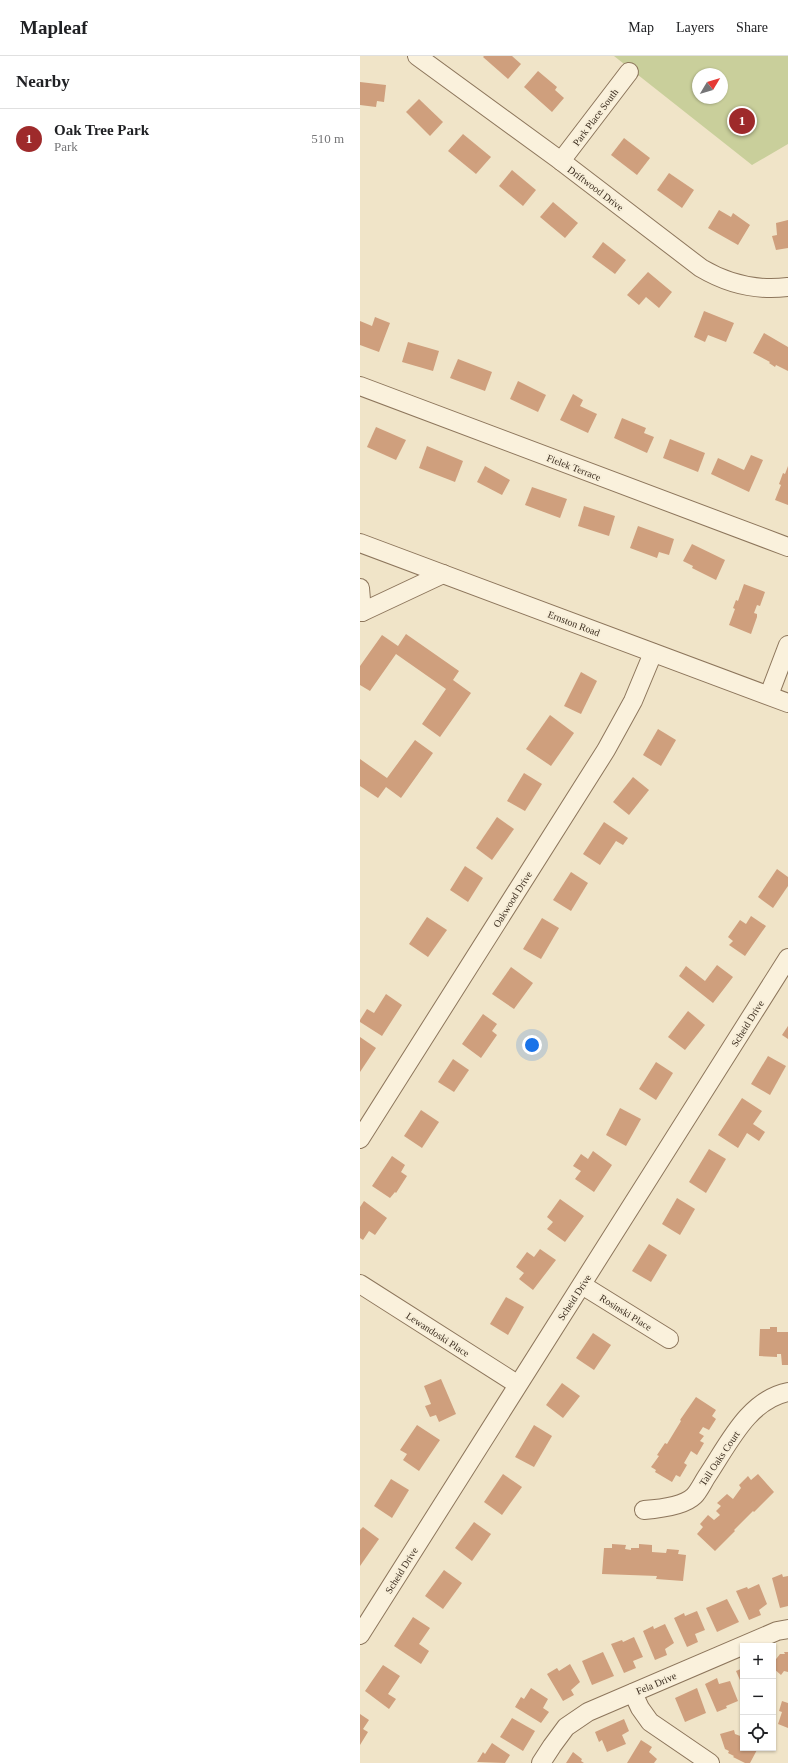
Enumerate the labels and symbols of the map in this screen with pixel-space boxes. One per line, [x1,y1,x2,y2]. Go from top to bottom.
north arrow [692,68,728,104]
street label: Park Place South [570,87,620,148]
pin: 1 [729,106,755,136]
street label: Driftwood Drive [566,164,626,213]
street label: Fielek Terrace [545,452,603,483]
street label: Ernston Road [546,609,601,638]
street label: Oakwood Drive [491,869,534,929]
street label: Scheid Drive [729,998,766,1048]
your location [522,1035,542,1055]
street label: Scheid Drive [556,1272,594,1322]
street label: Rosinski Place [598,1292,654,1333]
street label: Lewandoski Place [404,1310,472,1359]
street label: Tall Oaks Court [697,1429,742,1488]
street label: Scheid Drive [383,1545,420,1595]
street label: Fela Drive [634,1670,678,1697]

